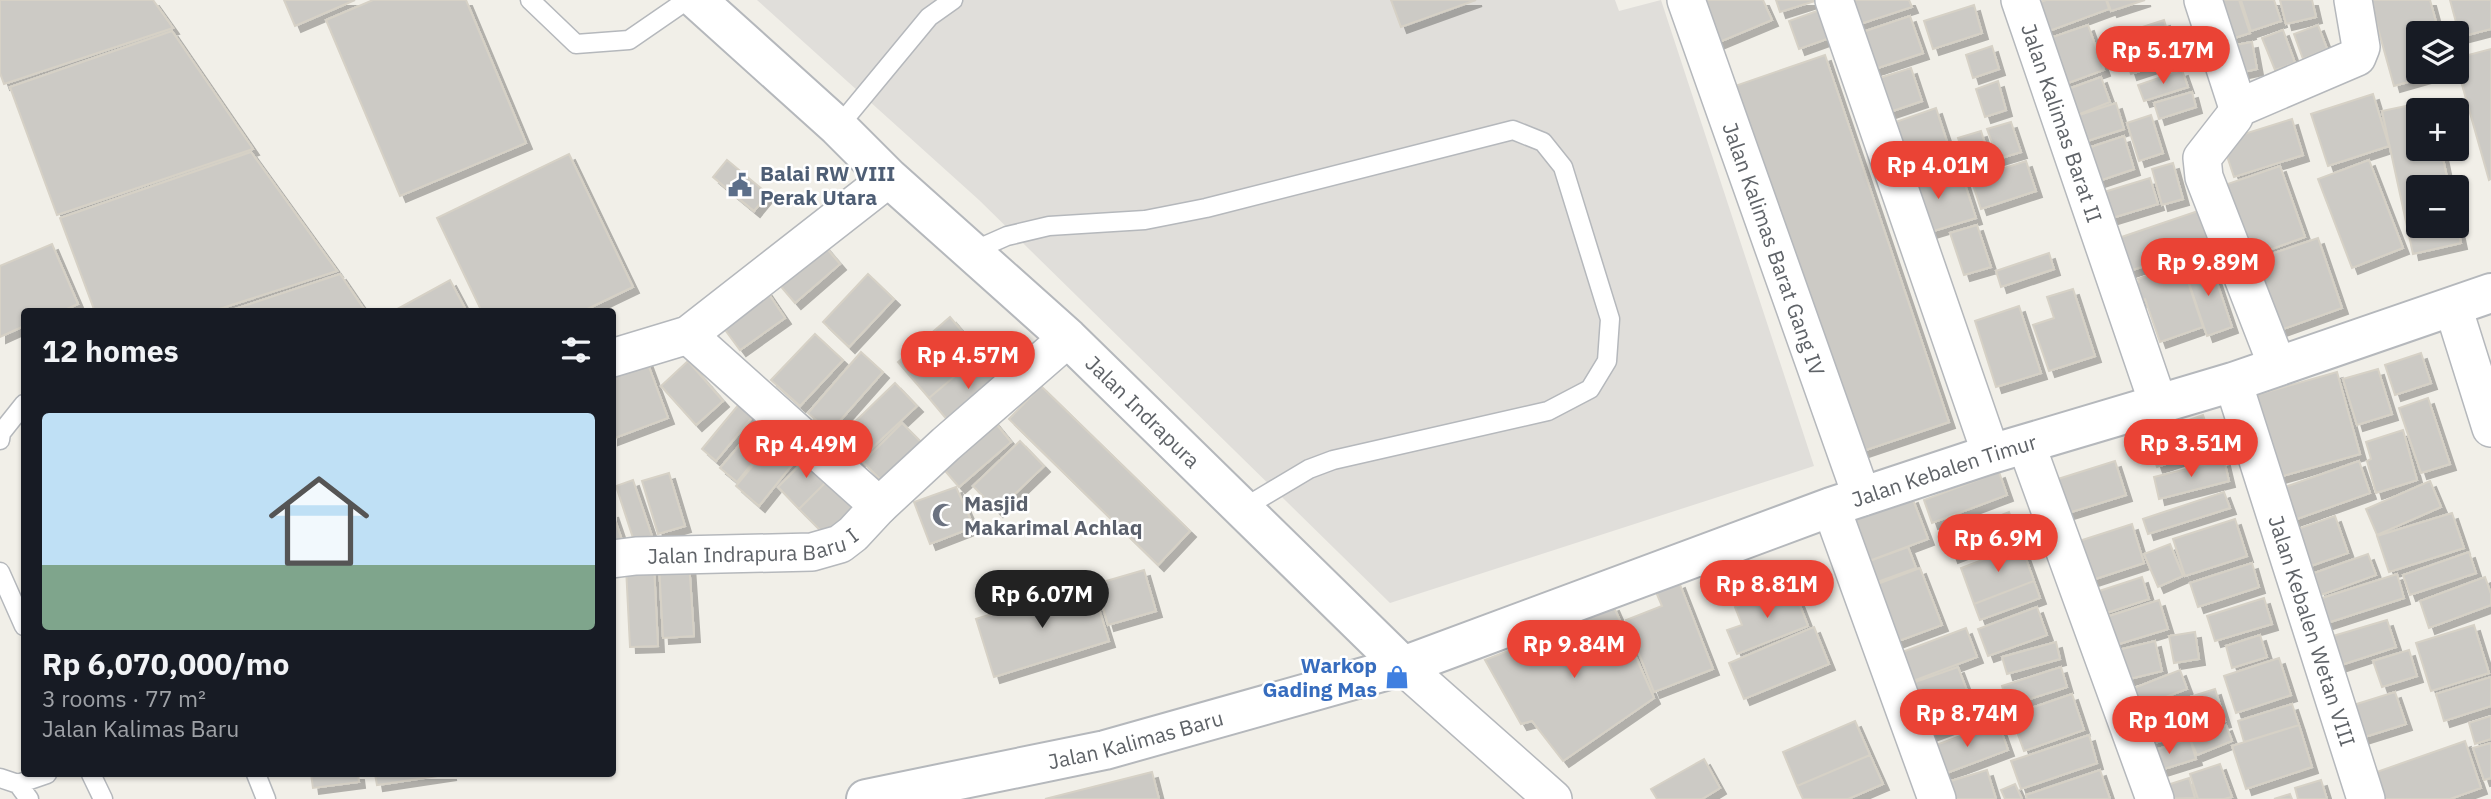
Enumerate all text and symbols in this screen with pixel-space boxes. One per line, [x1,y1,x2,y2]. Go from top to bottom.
street label: Jalan Kalimas Barat II [2015,20,2109,226]
map controls [2406,21,2469,238]
button: layers [2406,21,2469,84]
pin: Rp 5.17M [2091,27,2235,86]
text: Rp 5.17M [2112,34,2214,64]
button: + [2406,98,2469,161]
street label: Jalan Kalimas Barat Gang IV [1716,118,1832,380]
pin: Rp 4.01M [1866,142,2010,201]
text: Rp 4.01M [1887,149,1989,179]
place label: Balai RW VIII Perak Utara [760,159,895,211]
public building icon: Balai RW VIII Perak Utara [726,171,754,199]
button: − [2406,175,2469,238]
pin: Rp 9.89M [2136,238,2280,298]
text: Rp 9.89M [2157,246,2259,276]
text: 12 homes [42,331,179,370]
icon: filters [557,331,595,369]
pin: Rp 4.57M [896,332,1040,391]
text: Rp 4.57M [917,339,1019,369]
street label: Jalan Indrapura [1080,349,1206,474]
pin: Rp 4.49M [734,420,878,480]
pin: Rp 3.51M [2119,420,2263,479]
street label: Jalan Kebalen Timur [1848,427,2040,513]
text: Rp 3.51M [2140,427,2242,457]
text: Rp 4.49M [755,428,857,458]
icon: home [256,458,382,584]
place label: Masjid Makarimal Achlaq [964,489,1143,541]
mosque icon: Masjid Makarimal Achlaq [930,501,958,529]
street label: Jalan Kebalen Wetan VIII [2262,512,2362,750]
pin: Rp 6.9M [1933,514,2063,574]
street label: Jalan Indrapura Baru I [647,521,864,570]
text: Rp 6.9M [1954,522,2042,552]
pin: Rp 8.81M [1695,560,1839,620]
text: Rp 8.81M [1716,568,1818,598]
pin: Rp 6.07M [970,570,1114,630]
text: Rp 6.07M [991,578,1093,608]
pin: Rp 9.84M [1502,620,1646,680]
text: Rp 9.84M [1523,628,1625,658]
text: Rp 6,070,000/mo [42,644,289,683]
place label: Warkop Gading Mas [1262,651,1377,703]
shop icon: Warkop Gading Mas [1383,663,1411,691]
text: 3 rooms · 77 m² [42,683,206,713]
pin: Rp 8.74M [1895,690,2039,749]
pin: Rp 10M [2112,696,2226,756]
text: Rp 8.74M [1916,697,2018,727]
street label: Jalan Kalimas Baru [1045,703,1226,775]
text: Rp 10M [2128,704,2210,734]
text: Jalan Kalimas Baru [42,713,239,743]

